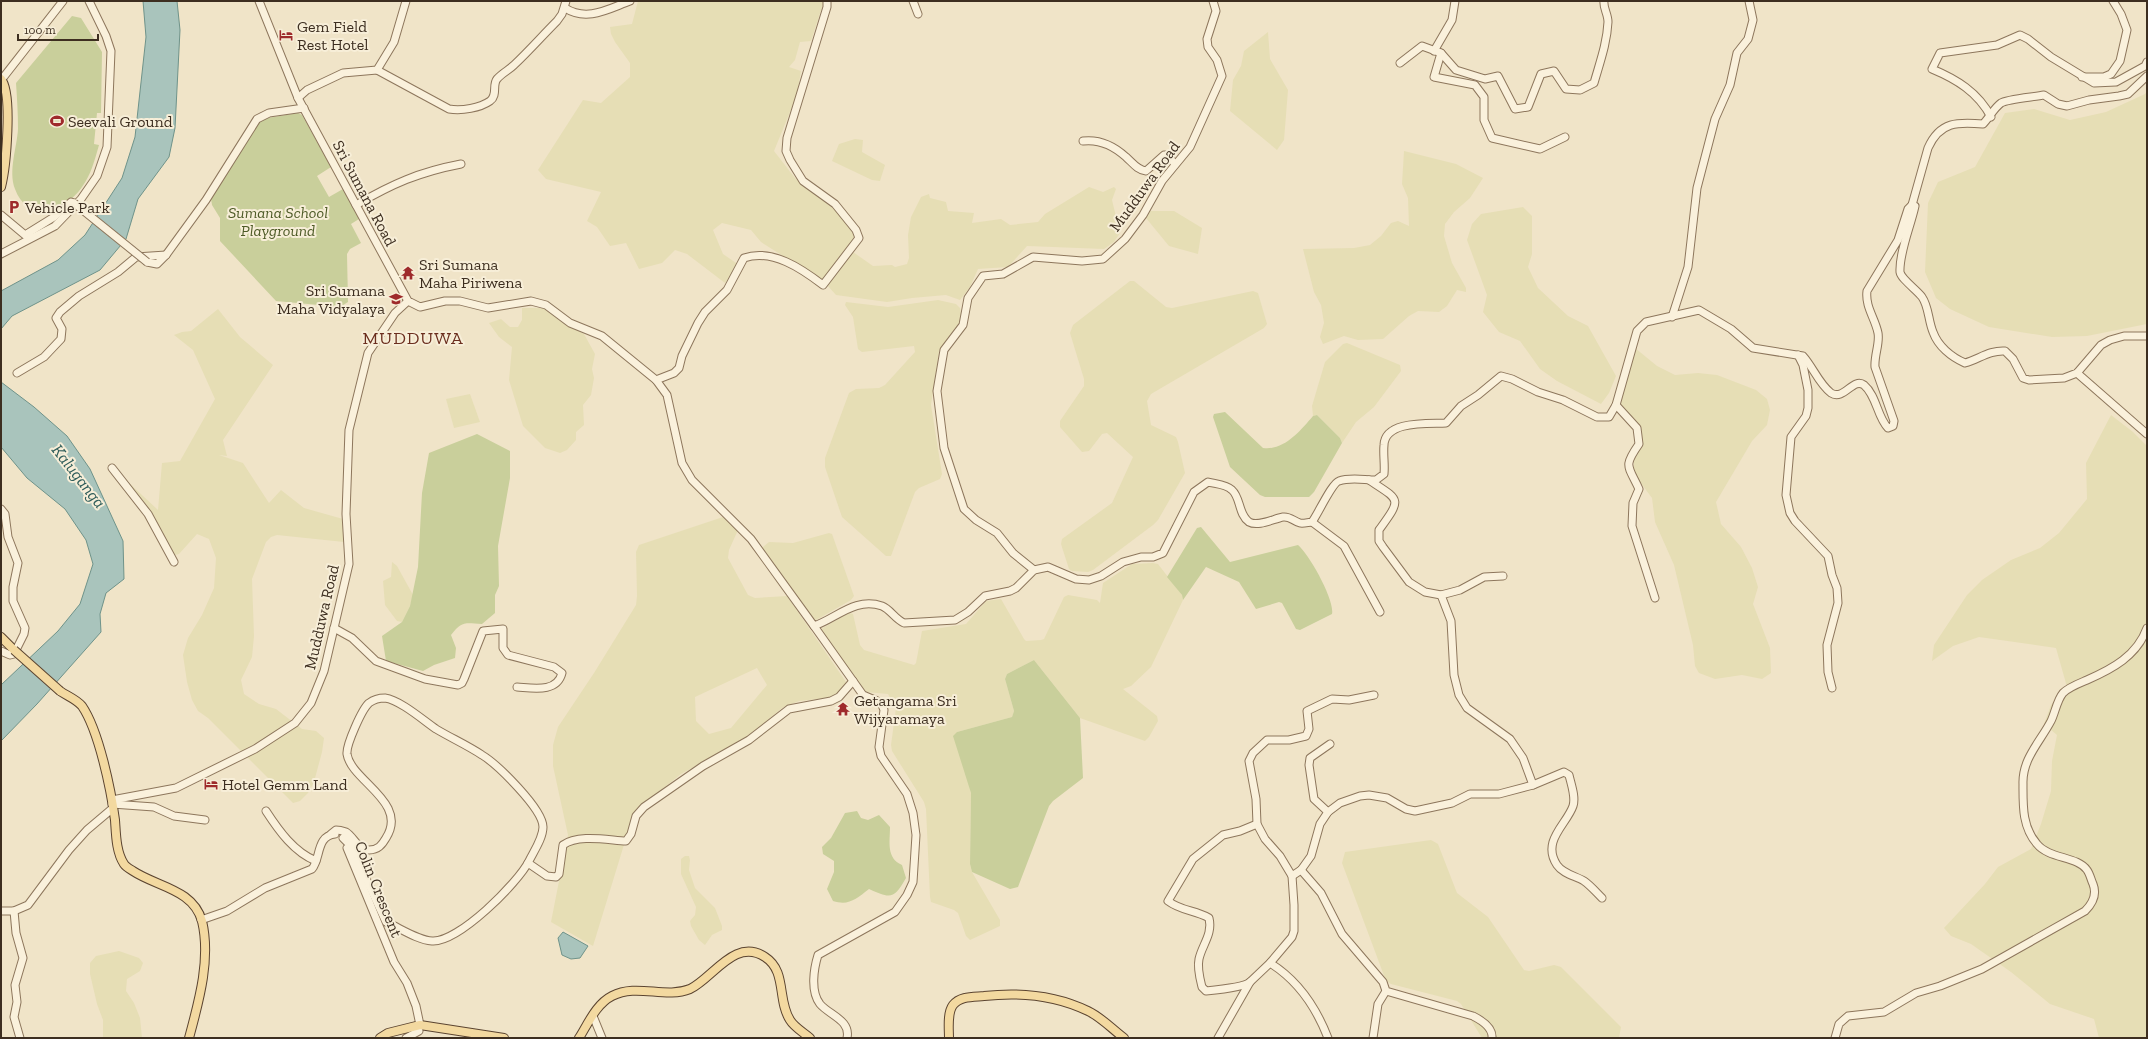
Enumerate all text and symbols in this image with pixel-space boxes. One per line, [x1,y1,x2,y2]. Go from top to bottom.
scale bar [18,16,98,42]
place label: Gem Field Rest Hotel [297,17,368,54]
text: 100 m [24,23,56,37]
hotel icon: Gem Field Rest Hotel [278,27,294,43]
place label: Seevali Ground [68,112,173,131]
sports icon: Seevali Ground [49,113,65,129]
street label: Sri Sumana Road [329,137,401,250]
street label: Mudduwa Road [1105,137,1184,235]
place label: Vehicle Park [24,198,111,217]
parking icon: Vehicle Park [6,199,22,215]
park label: Sumana School Playground [228,203,328,240]
place label: Sri Sumana Maha Piriwena [419,255,522,292]
temple icon: Sri Sumana Maha Piriwena [400,265,416,281]
place label: Sri Sumana Maha Vidyalaya [277,281,385,318]
school or university icon: Sri Sumana Maha Vidyalaya [388,291,404,307]
district label: MUDDUWA [362,327,464,349]
water label: Kaluganga [48,440,110,512]
street label: Mudduwa Road [300,563,343,671]
place label: Getangama Sri Wijyaramaya [854,691,957,728]
temple icon: Getangama Sri Wijyaramaya [835,701,851,717]
place label: Hotel Gemm Land [222,775,348,794]
hotel icon: Hotel Gemm Land [203,776,219,792]
street label: Colin Crescent [351,838,406,940]

